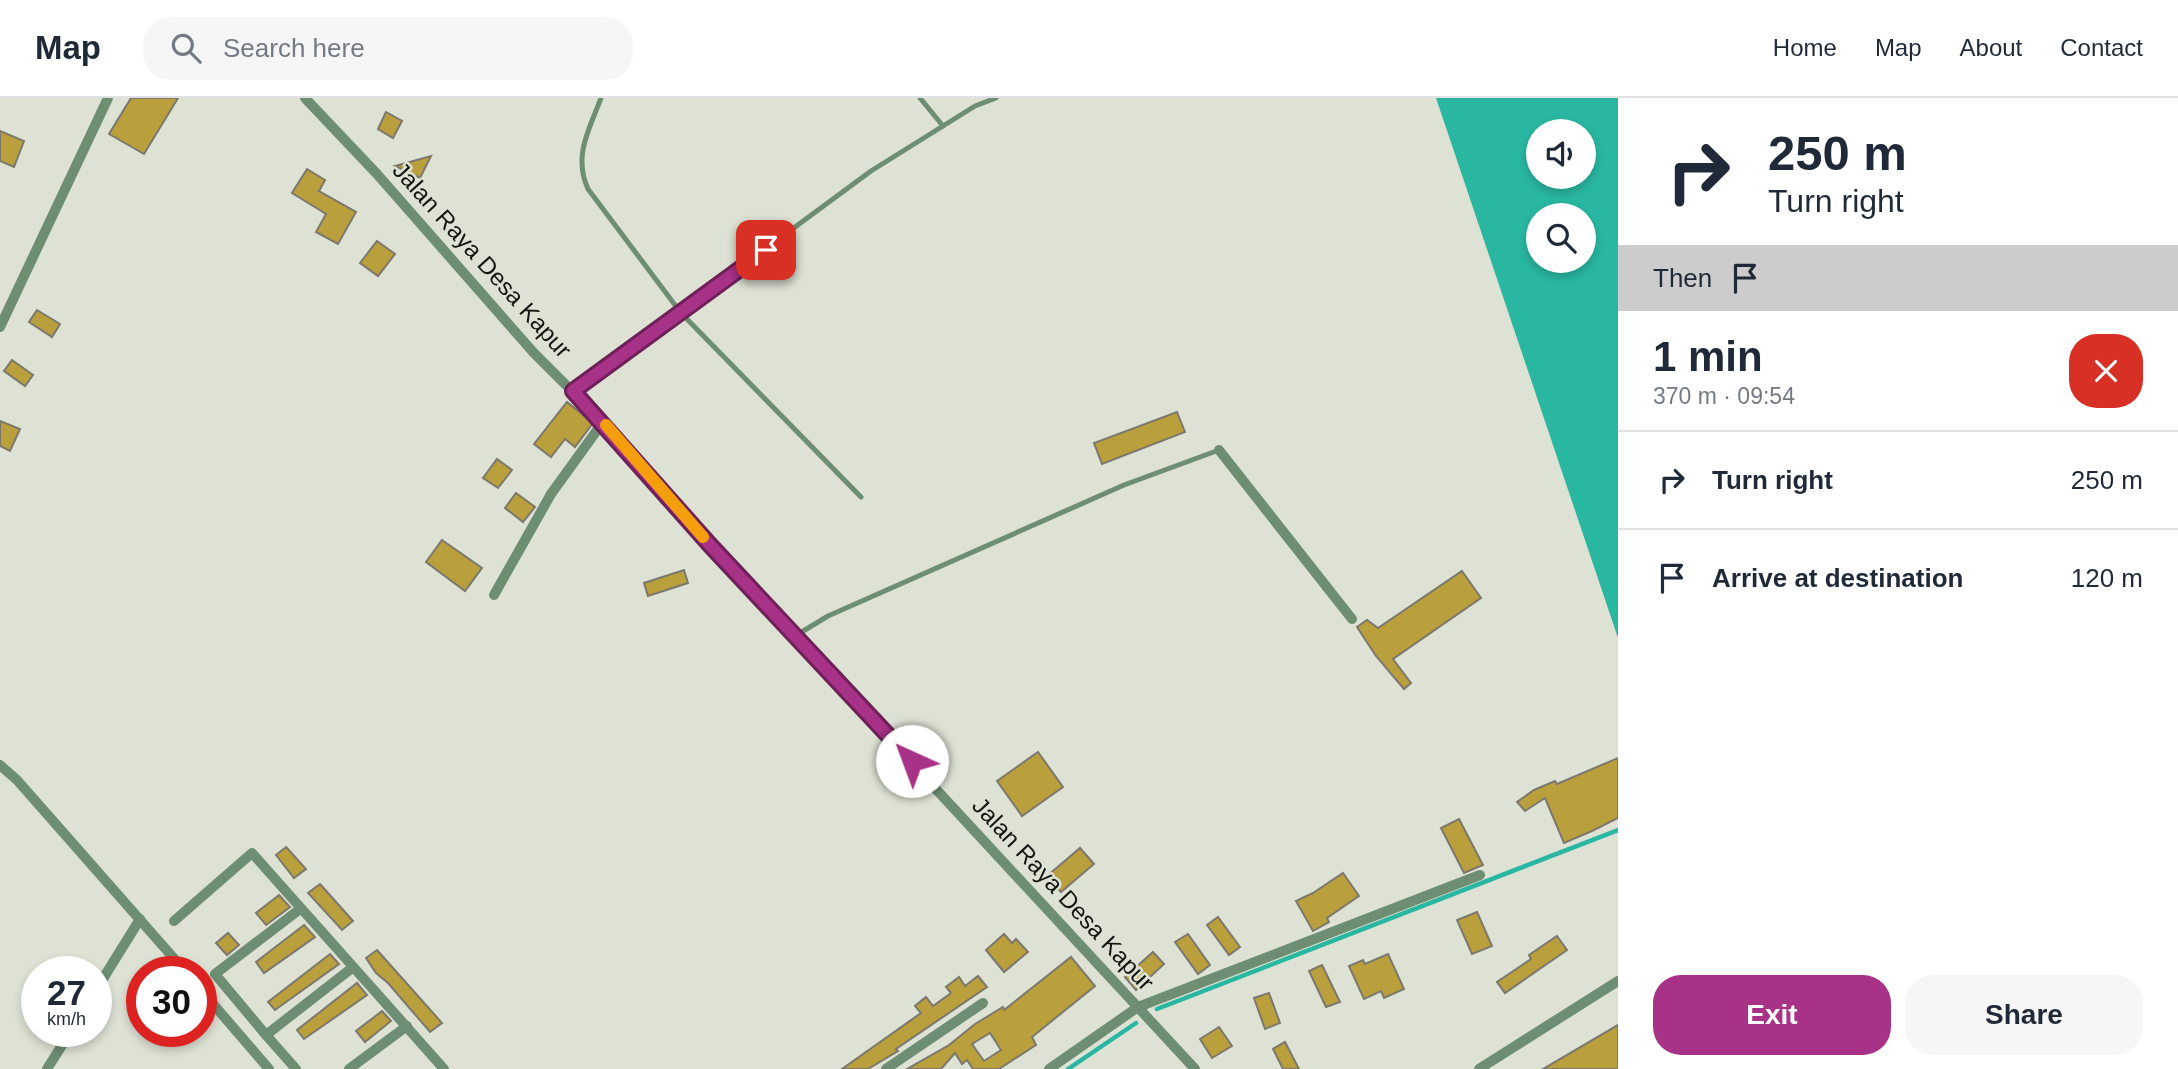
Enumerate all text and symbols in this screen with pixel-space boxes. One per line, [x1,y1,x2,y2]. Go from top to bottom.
search box [143,17,633,80]
text: Map [35,29,101,66]
icon: search [167,29,205,67]
text: Search here [223,33,365,63]
text: Home [1773,34,1837,61]
text: Map [1875,34,1922,61]
text: About [1960,34,2022,61]
text: Contact [2060,34,2143,61]
map controls [1526,119,1596,273]
button: sound [1526,119,1596,189]
icon: right [1653,126,1744,217]
text: 250 m [1768,126,1907,180]
street label: Jalan Raya Desa Kapur [388,156,577,363]
text: Turn right [1768,183,1904,219]
button: search [1526,203,1596,273]
pin [736,220,796,280]
icon: arrive [747,231,785,269]
icon: arrive [1726,259,1764,297]
text: Then [1653,263,1712,293]
text: 1 min [1653,333,1763,380]
button: close [2069,334,2143,408]
text: 370 m · 09:54 [1653,383,1795,409]
icon: right [1653,461,1691,499]
text: Turn right [1712,465,1833,495]
text: 250 m [2071,465,2143,495]
icon: arrive [1653,559,1691,597]
text: Arrive at destination [1712,563,1963,593]
text: 120 m [2071,563,2143,593]
position arrow [875,724,949,798]
street label: Jalan Raya Desa Kapur [967,792,1160,996]
speed limit sign: 30 [126,956,217,1047]
text: 27 [47,973,86,1012]
button: Exit [1653,975,1891,1055]
button: Share [1905,975,2143,1055]
text: km/h [47,1009,86,1029]

